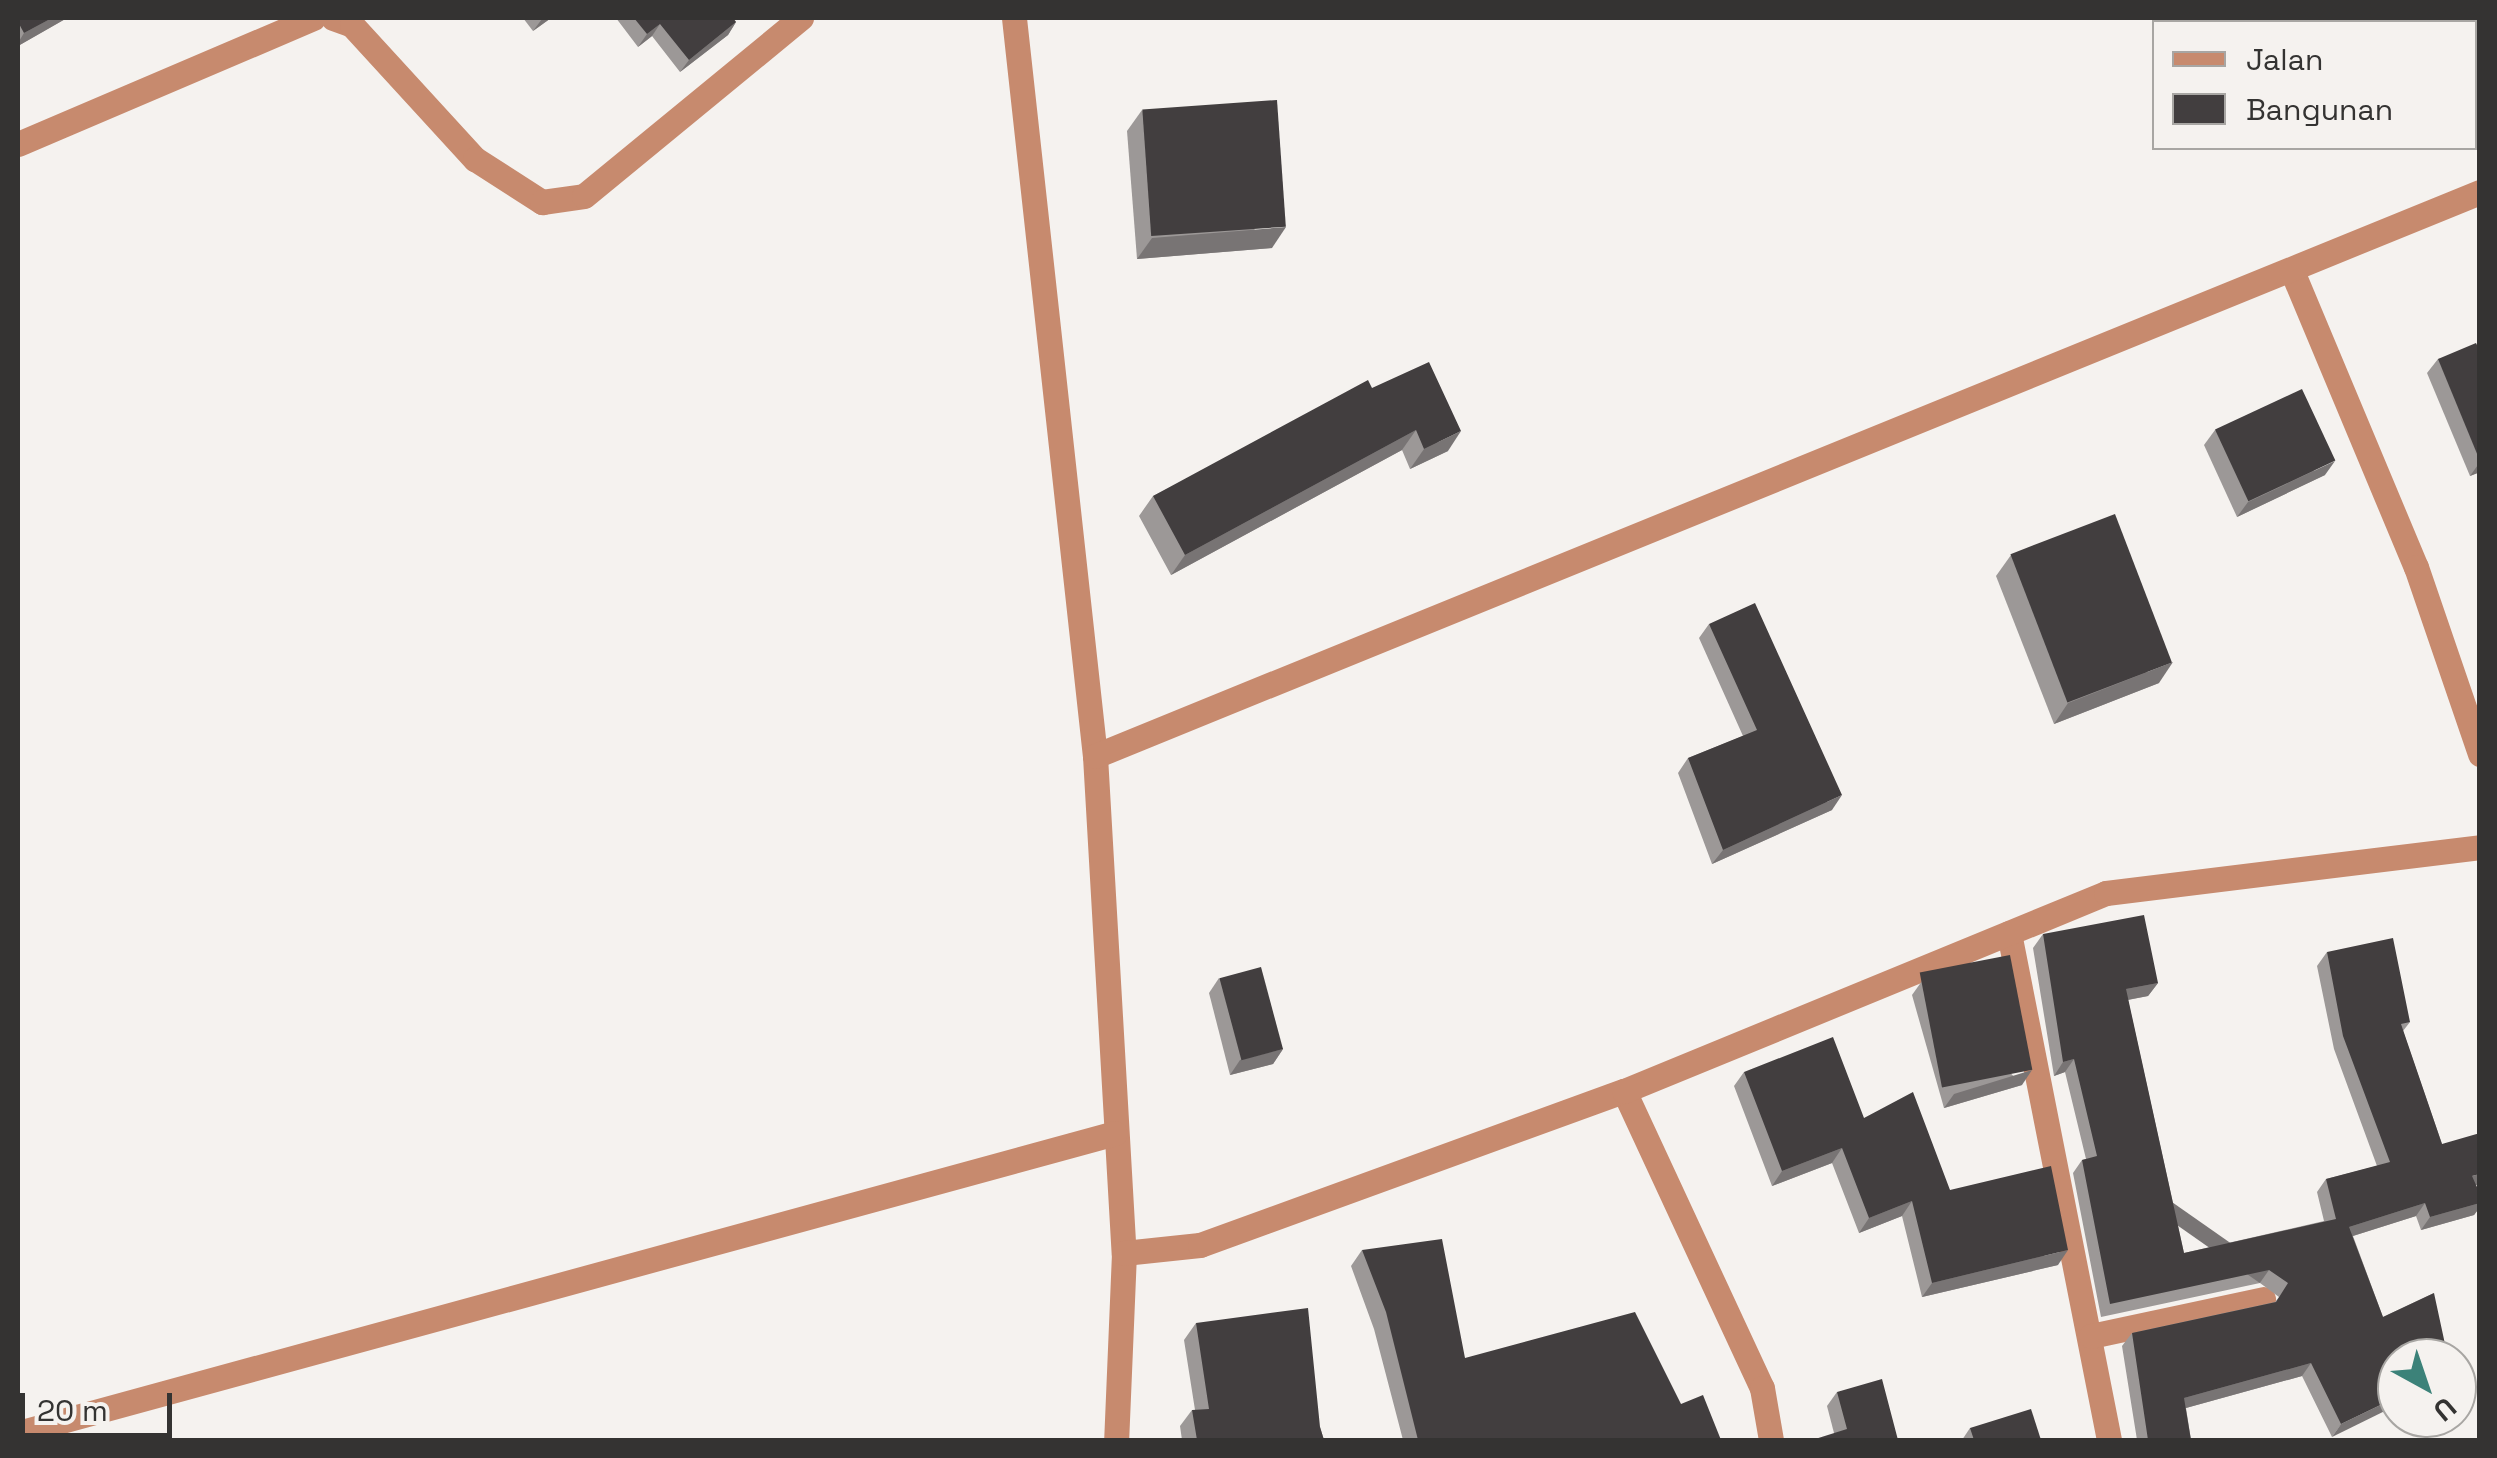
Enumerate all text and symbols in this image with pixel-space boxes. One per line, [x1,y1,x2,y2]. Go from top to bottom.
legend [2152,20,2477,150]
text: Jalan [2246,40,2323,79]
text: Bangunan [2246,90,2393,129]
north arrow [2377,1338,2477,1438]
scale bar [25,1373,178,1435]
text: U [2426,1390,2464,1429]
text: 20 m [37,1391,108,1430]

